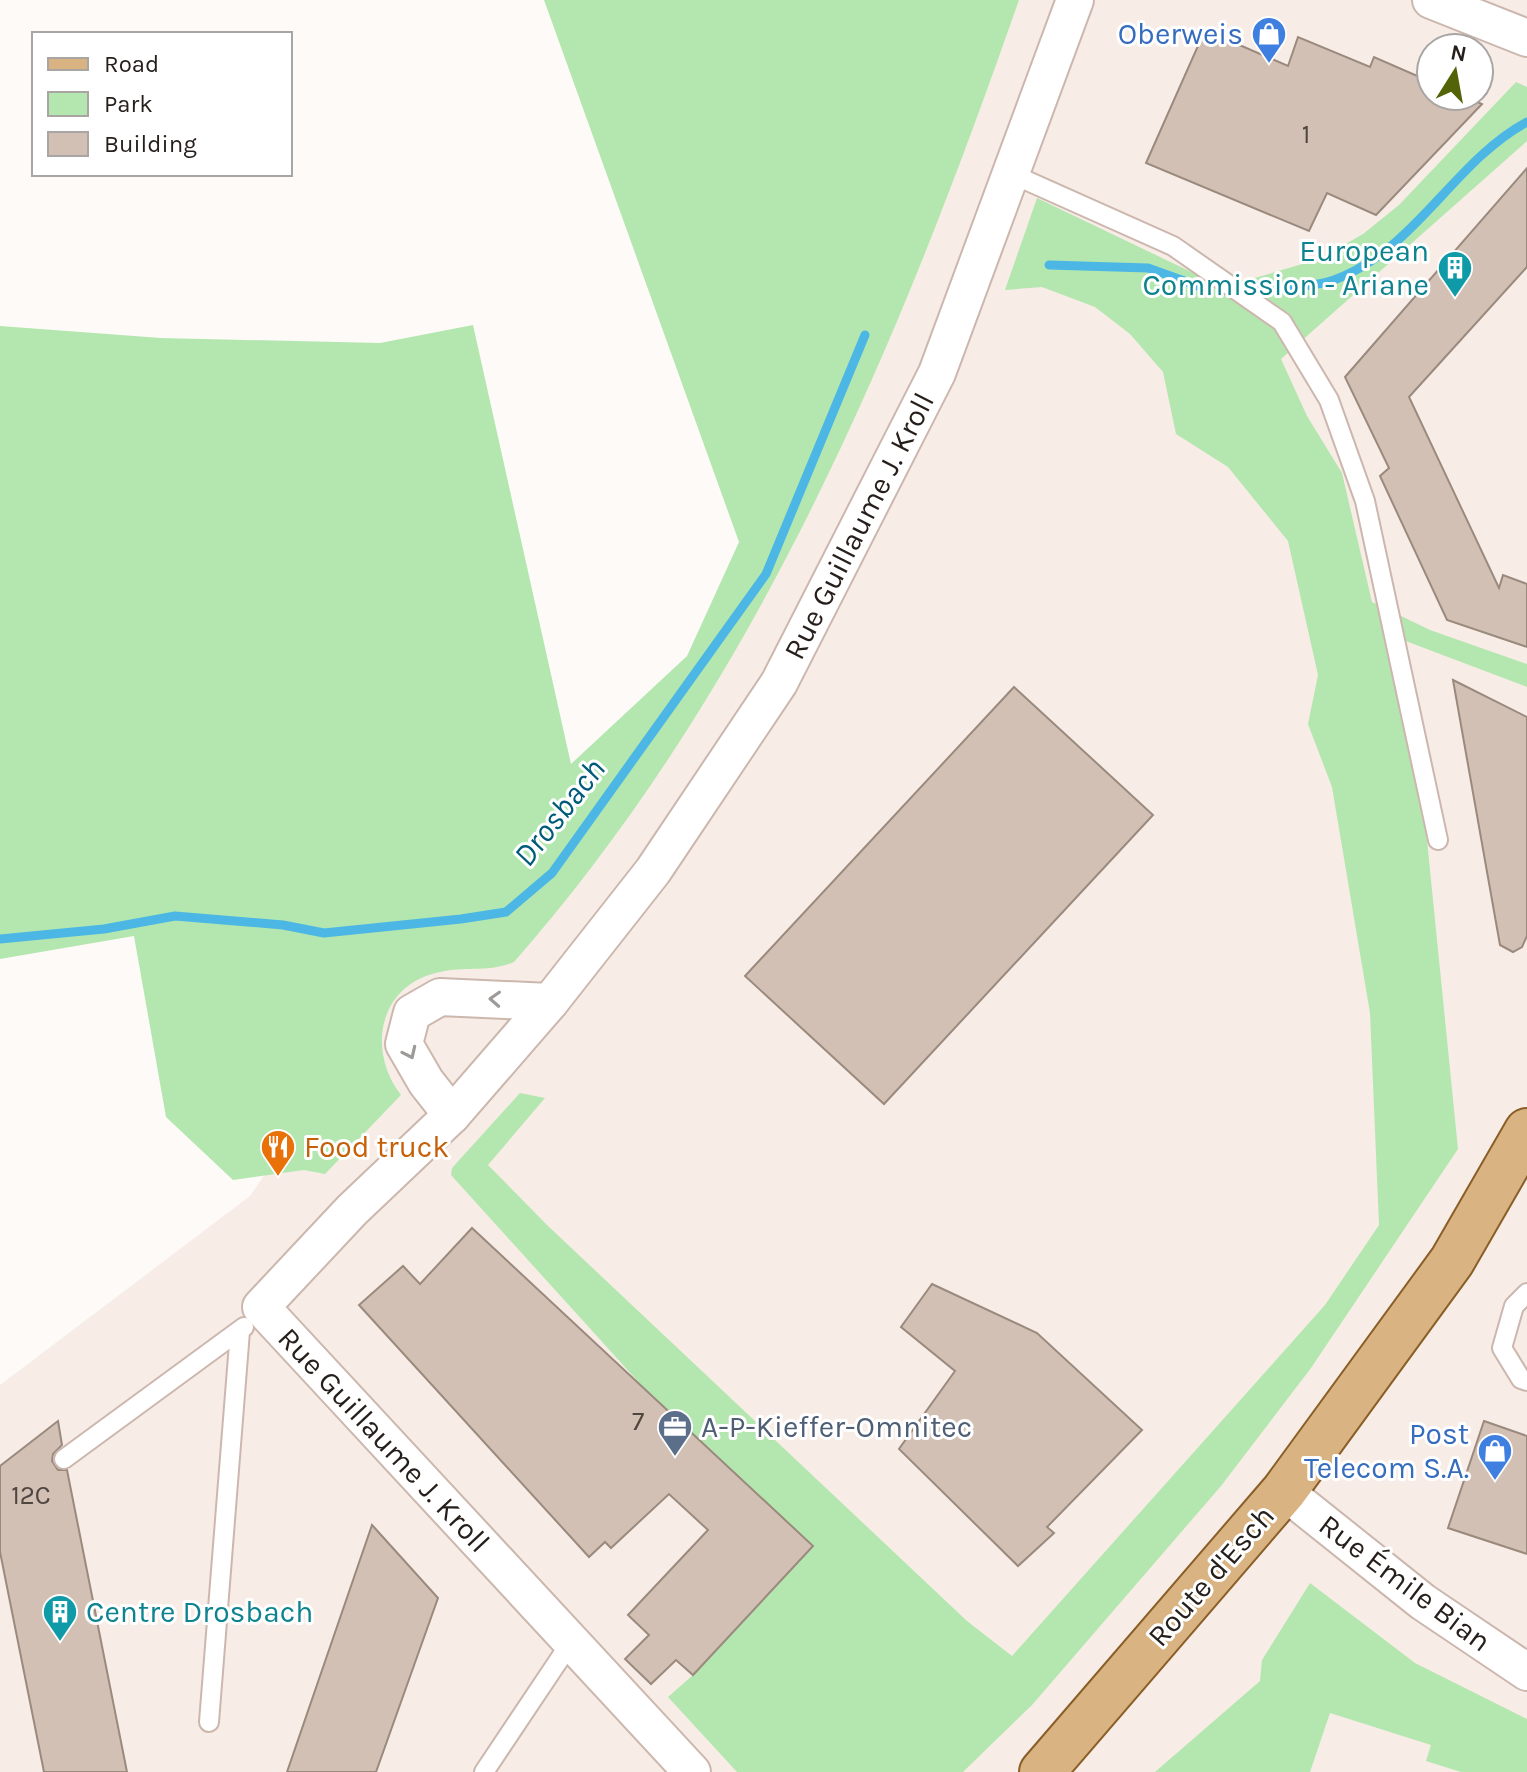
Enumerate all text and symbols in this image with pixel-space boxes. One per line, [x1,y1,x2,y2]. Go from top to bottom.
shop icon: Oberweis [1250,15,1288,65]
place label: Oberweis [1118,16,1243,52]
legend [32,32,292,176]
north arrow [1415,32,1495,112]
text: N [1448,39,1469,68]
text: Road [104,50,159,78]
text: Park [104,90,153,118]
house number: 1 [1302,119,1310,150]
text: Building [104,130,197,158]
place label: European Commission - Ariane [1142,233,1429,303]
building icon: European Commission - Ariane [1436,249,1474,299]
street label: Rue Guillaume J. Kroll [776,387,942,665]
water label: Drosbach [506,751,613,873]
one-way arrow [488,991,501,1008]
one-way arrow [401,1044,417,1059]
restaurant icon: Food truck [259,1128,297,1178]
place label: Food truck [304,1129,449,1165]
street label: Rue Guillaume J. Kroll [270,1320,498,1560]
house number: 7 [632,1406,644,1437]
office icon: A-P-Kieffer-Omnitec [656,1408,694,1458]
place label: A-P-Kieffer-Omnitec [701,1409,972,1445]
place label: Post Telecom S.A. [1304,1416,1469,1486]
shop icon: Post Telecom S.A. [1476,1432,1514,1482]
house number: 12C [11,1480,51,1511]
street label: Route d'Esch [1140,1498,1282,1654]
street label: Rue Émile Bian [1312,1507,1498,1659]
building icon: Centre Drosbach [41,1593,79,1643]
place label: Centre Drosbach [86,1594,313,1630]

